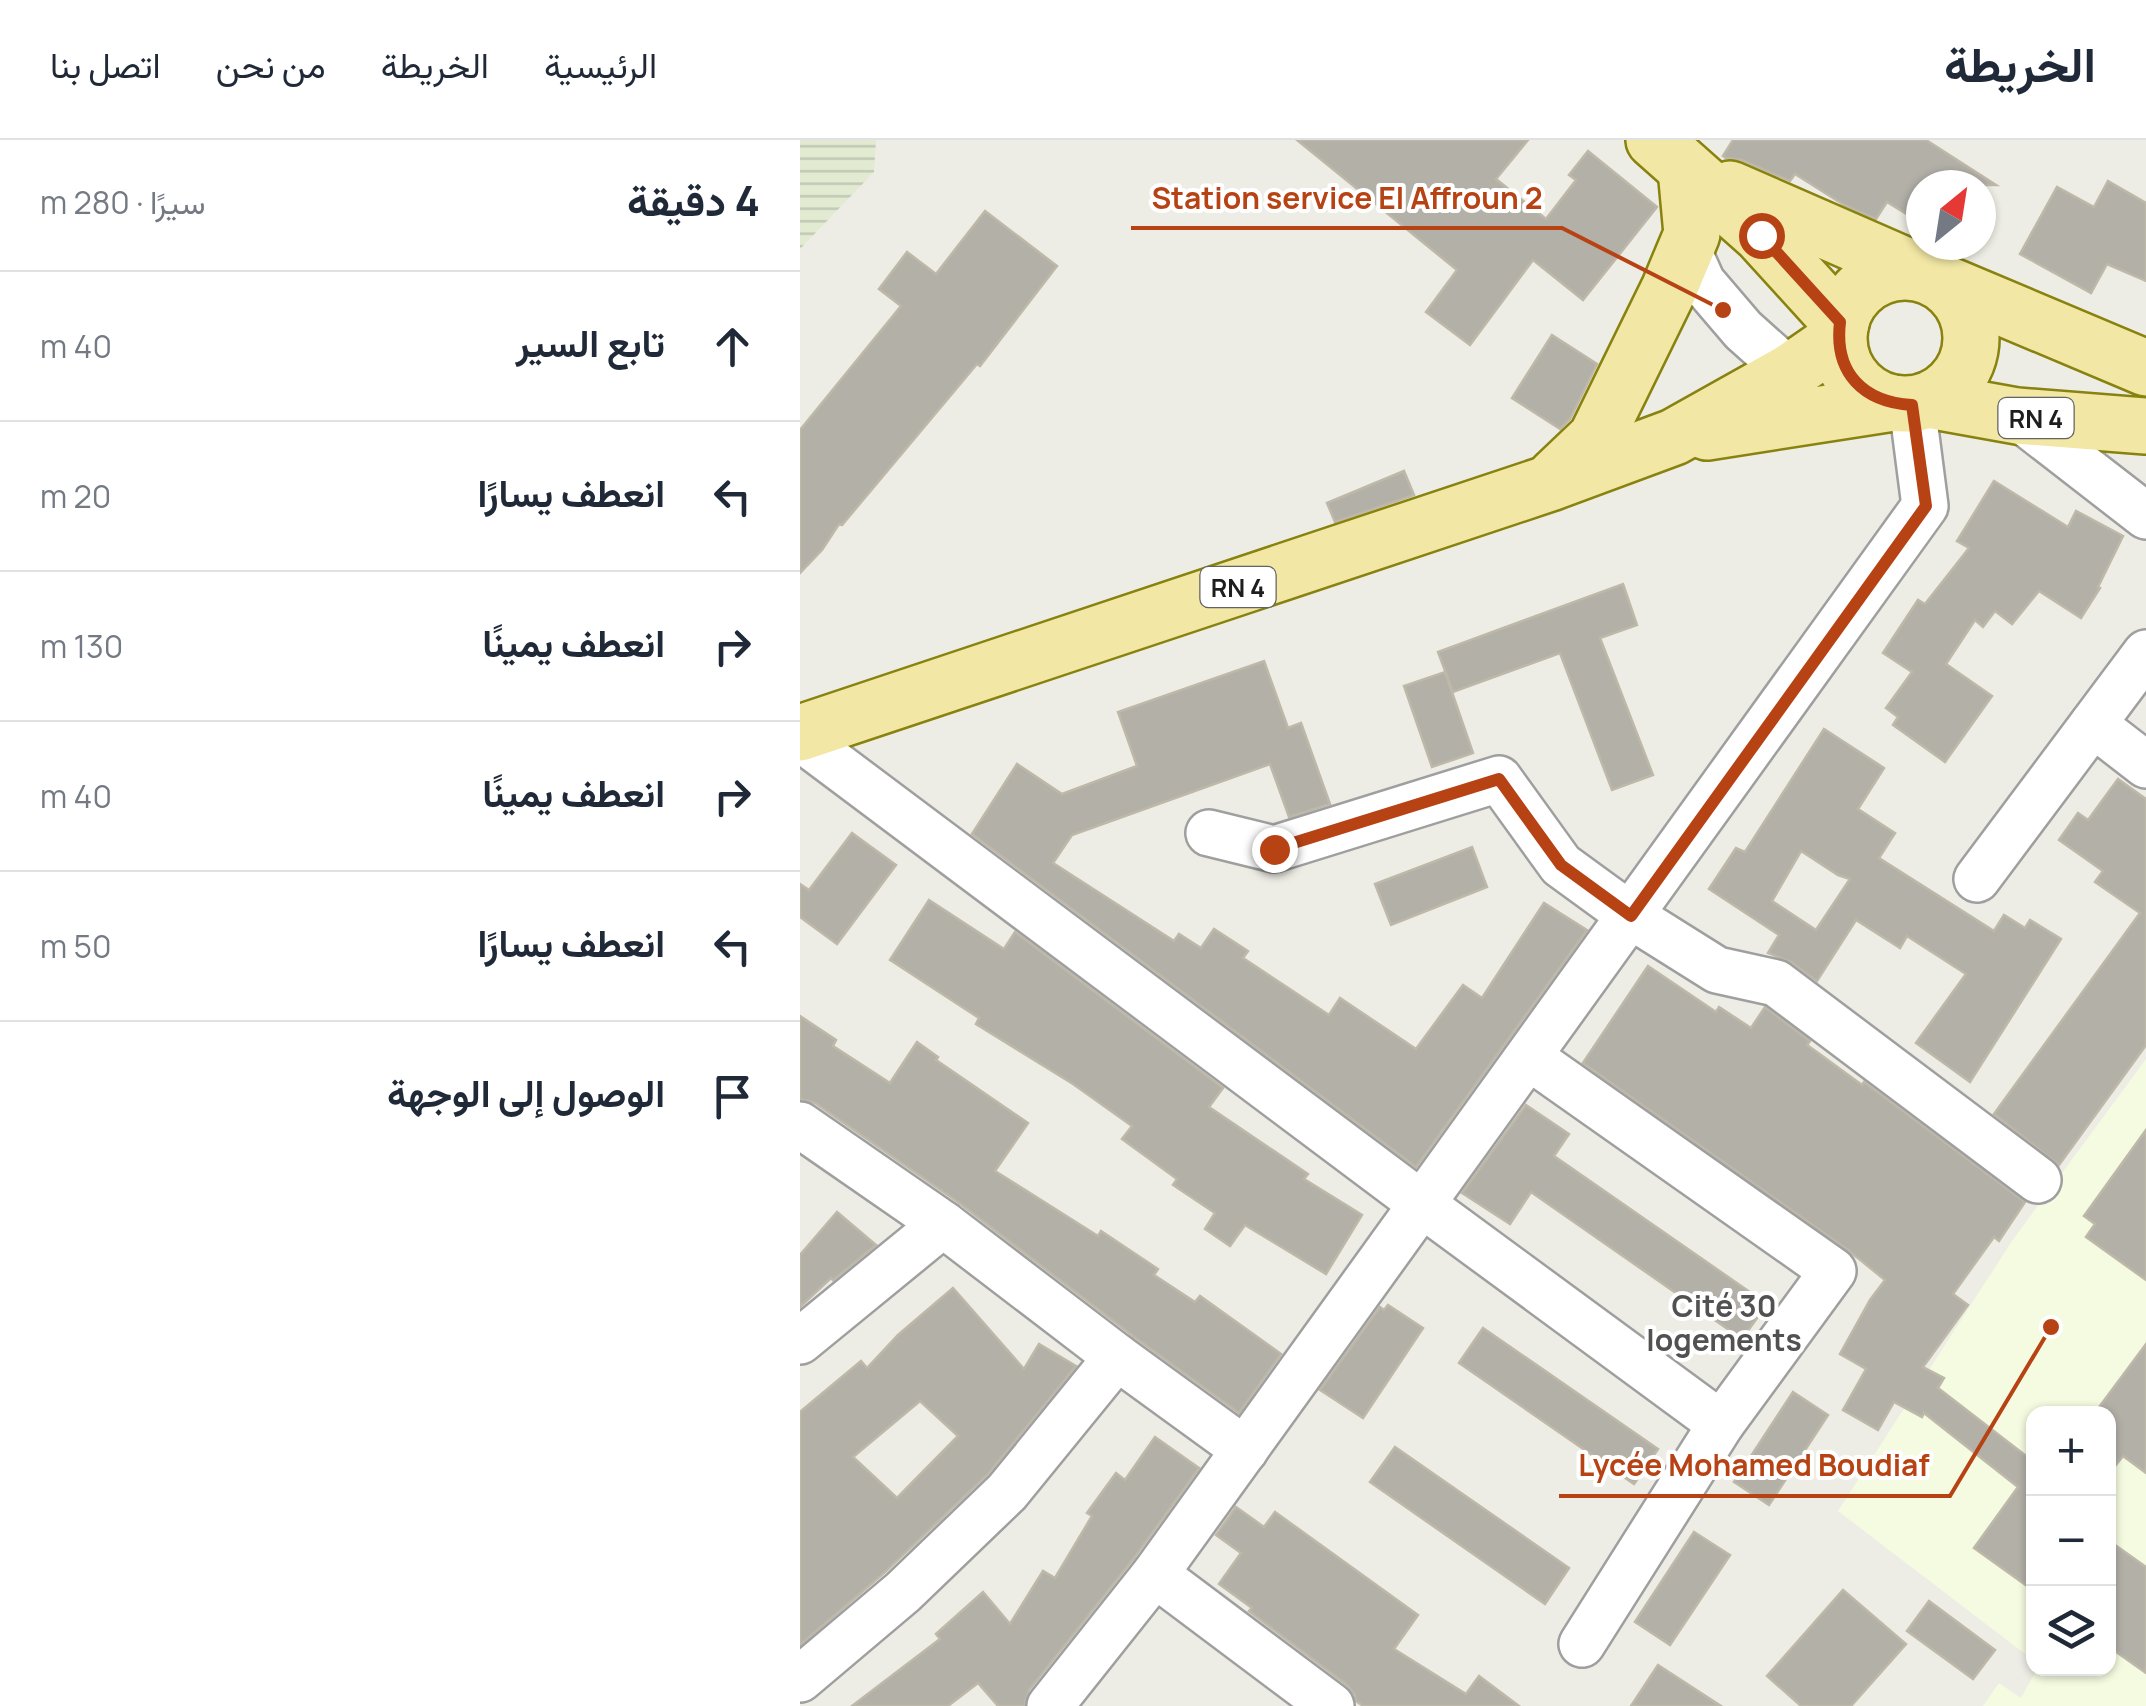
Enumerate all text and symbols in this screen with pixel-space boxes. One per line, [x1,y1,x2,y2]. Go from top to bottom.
text: الخريطة [1944,31,2096,96]
text: اتصل بنا [50,41,161,89]
text: من نحن [216,41,326,89]
text: الخريطة [381,41,489,89]
text: الرئيسية [544,41,657,89]
callout: Station service El Affroun 2 [1131,168,1562,228]
north arrow [1906,170,1996,260]
text: 4 دقيقة [627,171,760,229]
text: Station service El Affroun 2 [1151,177,1543,218]
text: سيرًا · 280 m [40,180,205,224]
route start [1739,213,1785,259]
text: تابع السير [516,316,665,368]
icon: ahead [705,319,760,374]
text: 40 m [40,324,112,368]
road number: RN 4 [1998,398,2074,438]
text: انعطف يسارًا [478,466,665,518]
icon: left [705,469,760,524]
text: 20 m [40,474,111,518]
road number: RN 4 [1200,567,1276,607]
text: انعطف يمينًا [482,616,665,668]
icon: right [705,619,760,674]
text: 130 m [40,624,123,668]
text: انعطف يمينًا [482,766,665,818]
icon: right [705,769,760,824]
text: 40 m [40,774,112,818]
route end [1252,827,1298,873]
text: انعطف يسارًا [478,916,665,968]
icon: left [705,919,760,974]
text: 50 m [40,924,112,968]
text: الوصول إلى الوجهة [387,1066,665,1118]
icon: arrive [705,1069,760,1124]
district label: Cité 30 logements [1646,1285,1802,1360]
map controls [2026,1406,2116,1676]
button: + [2026,1406,2116,1496]
callout: Lycée Mohamed Boudiaf [1559,1436,1950,1496]
text: Lycée Mohamed Boudiaf [1578,1444,1930,1485]
button: − [2026,1496,2116,1586]
button: layers [2026,1586,2116,1676]

